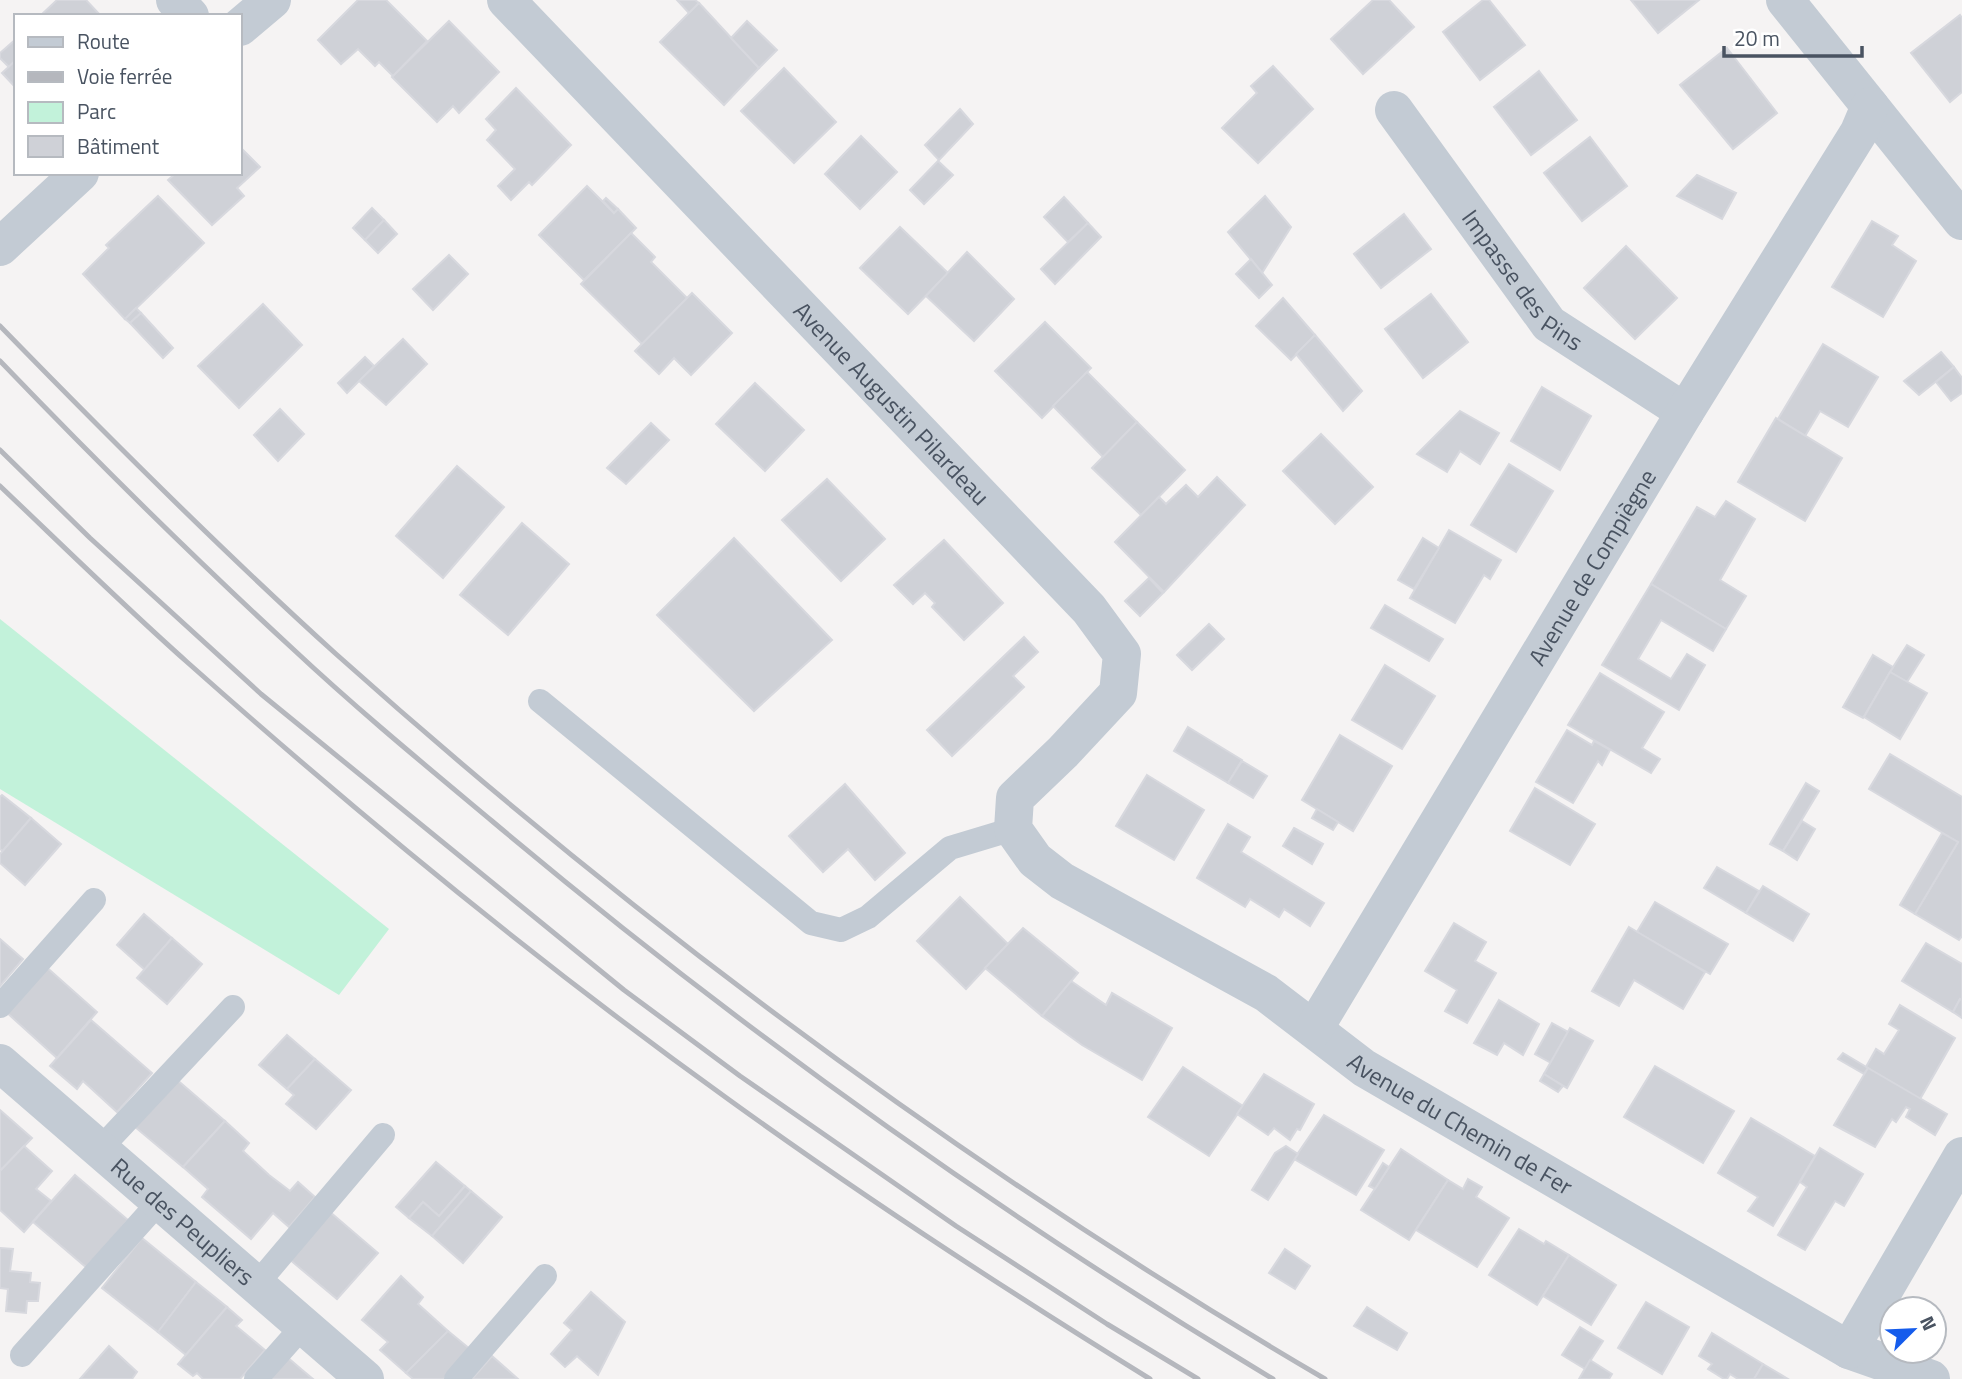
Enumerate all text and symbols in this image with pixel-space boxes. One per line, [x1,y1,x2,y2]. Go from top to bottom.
legend [14,14,242,175]
scale bar [1724,14,1862,58]
text: 20 m [1734,22,1780,54]
text: Route [77,25,130,57]
text: Voie ferrée [77,60,172,92]
text: Parc [77,95,116,127]
text: Bâtiment [77,130,160,162]
street label: Impasse des Pins [1454,202,1590,359]
street label: Avenue Augustin Pilardeau [785,293,998,513]
street label: Avenue de Compiègne [1519,462,1665,672]
street label: Avenue du Chemin de Fer [1340,1044,1580,1204]
street label: Rue des Peupliers [103,1149,263,1294]
north arrow [1878,1295,1948,1365]
text: N [1913,1311,1945,1335]

